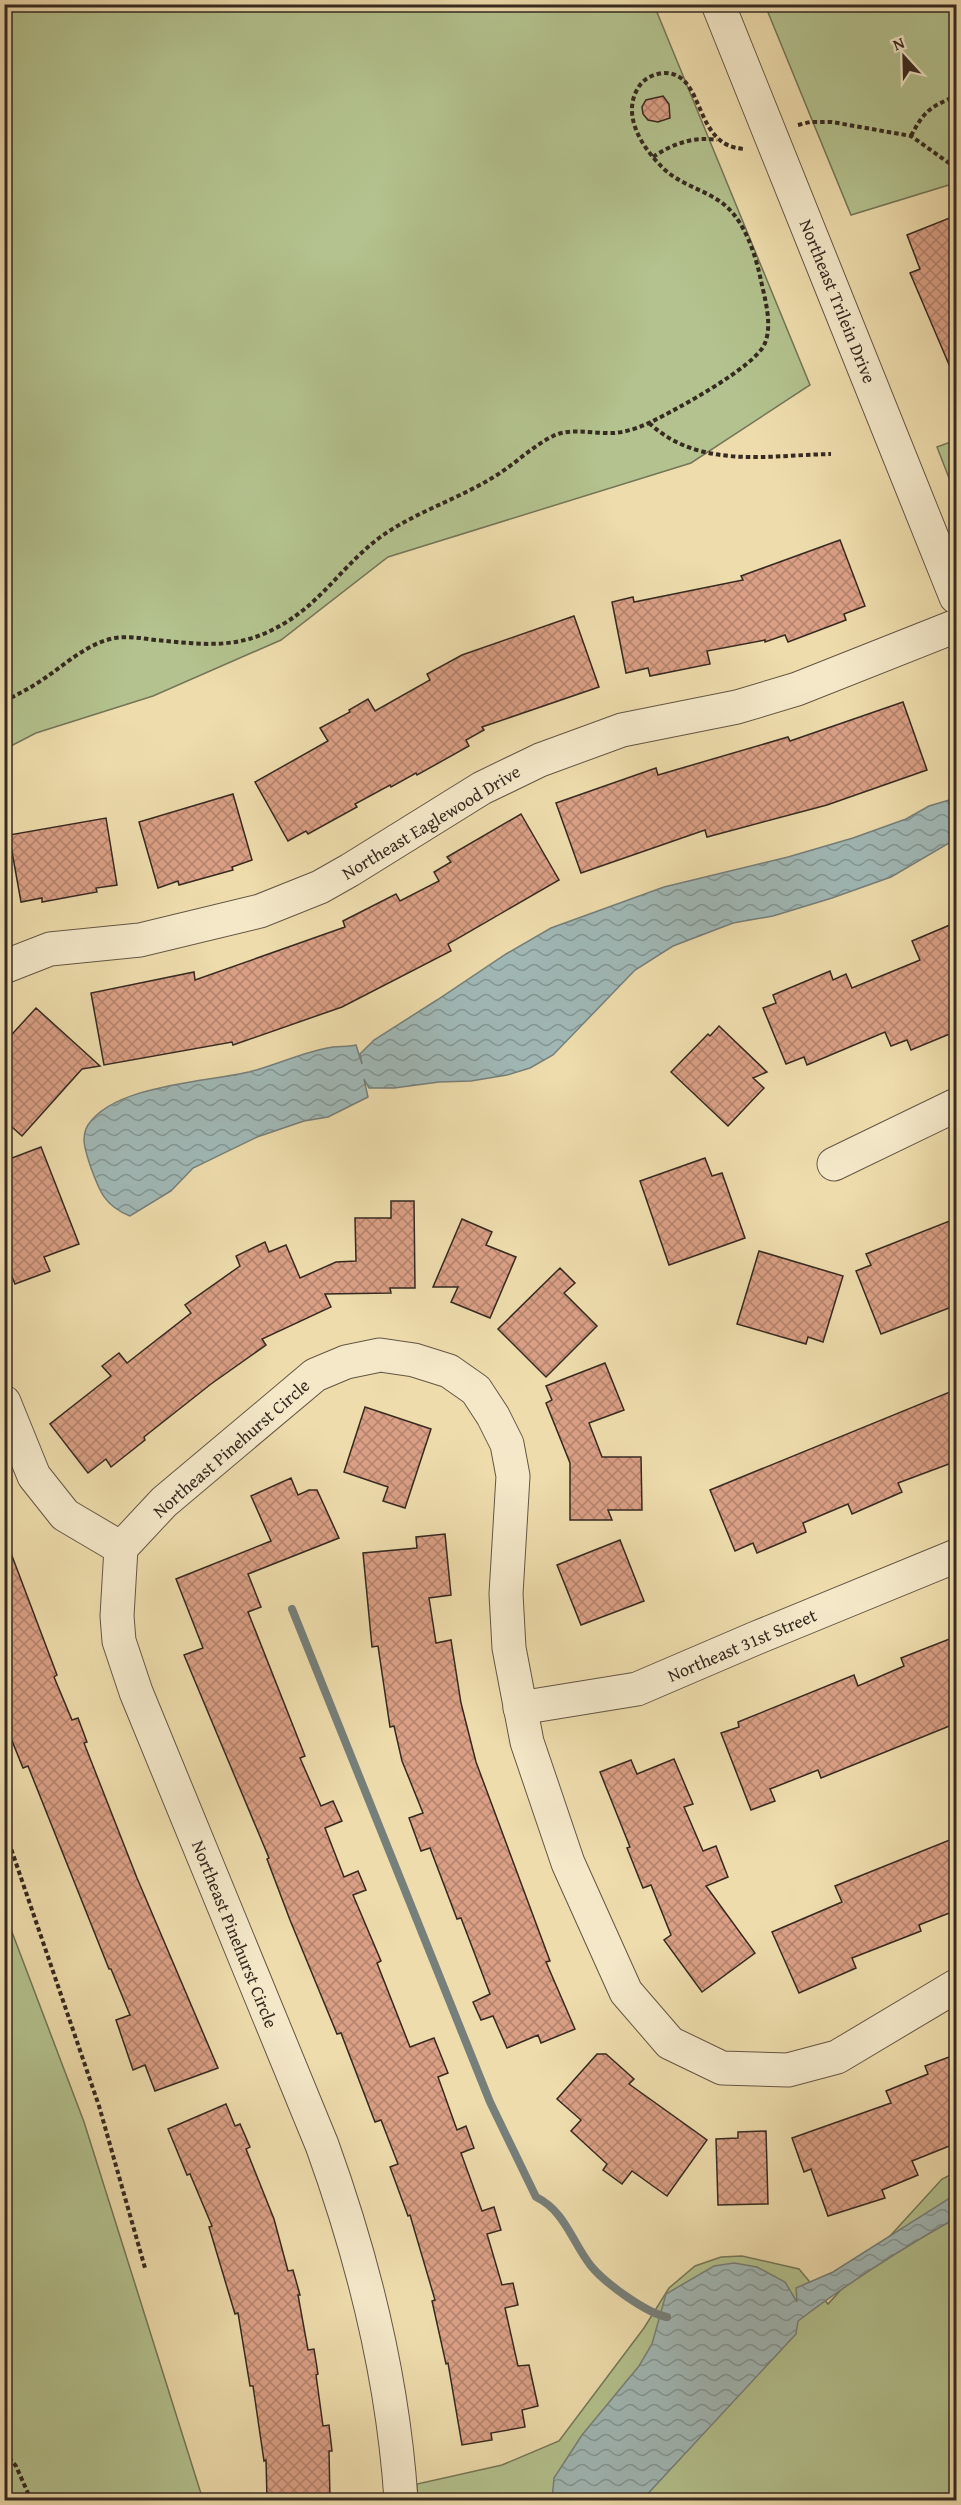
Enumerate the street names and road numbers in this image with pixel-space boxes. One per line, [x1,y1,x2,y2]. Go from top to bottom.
street label: Northeast Trilein Drive [793,215,883,387]
street label: Northeast Eaglewood Drive [337,758,525,886]
street label: Northeast Pinehurst Circle [147,1372,315,1524]
street label: Northeast 31st Street [663,1601,821,1689]
street label: Northeast Pinehurst Circle [185,1836,285,2032]

